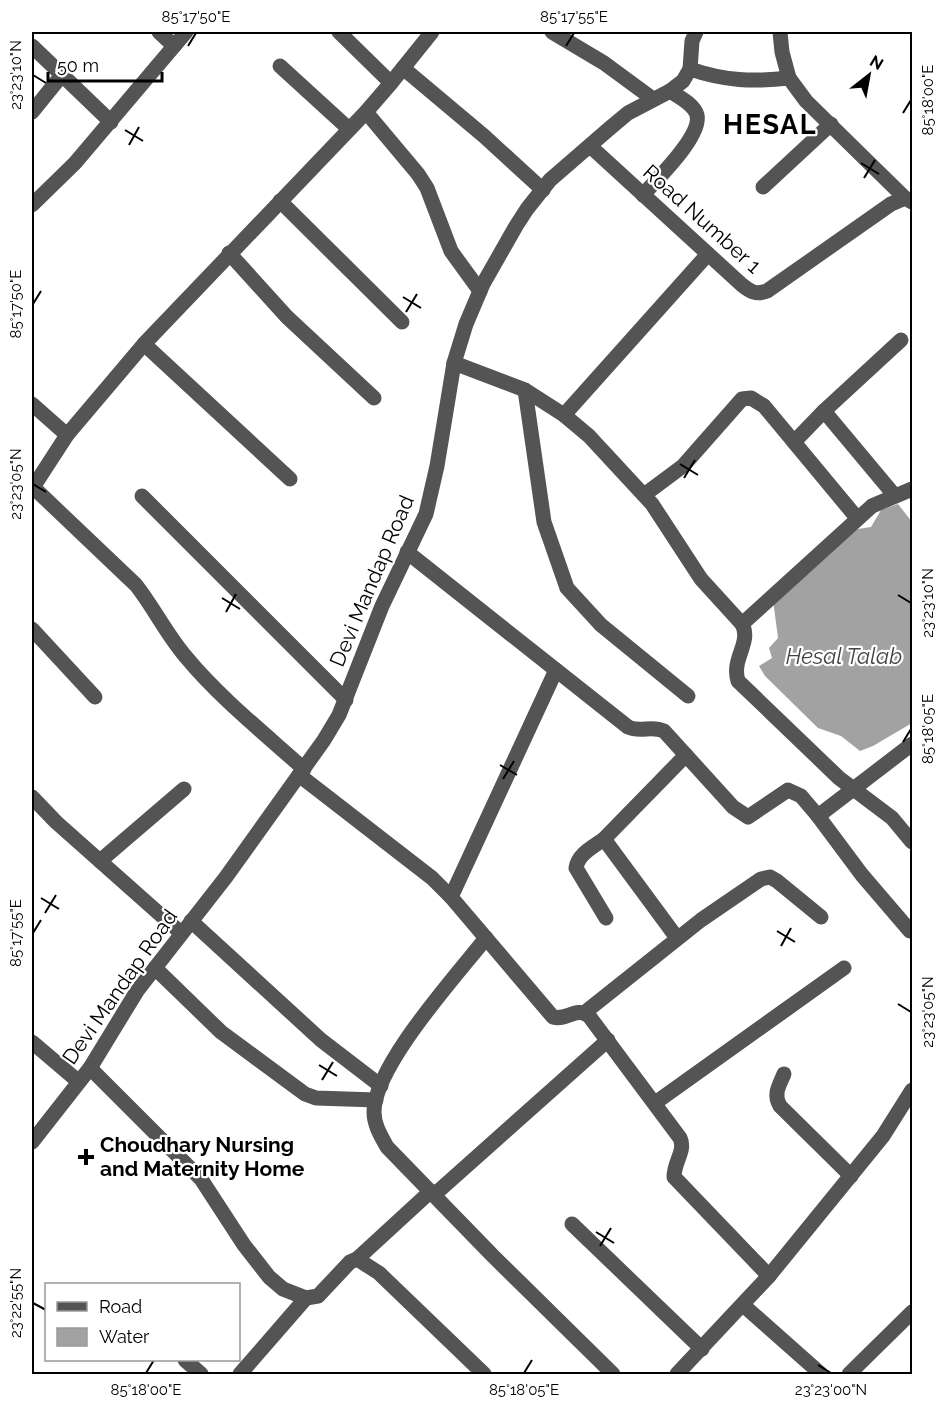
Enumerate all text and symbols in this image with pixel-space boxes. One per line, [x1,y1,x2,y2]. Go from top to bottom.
text: 85°17'50"E [162,8,230,26]
text: 85°17'55"E [540,8,608,26]
text: 23°23'10"N [7,40,25,110]
scale bar [48,45,162,83]
north arrow [839,45,899,105]
text: N [866,51,887,74]
text: 50 m [57,55,99,76]
text: 85°18'00"E [919,64,937,136]
district label: HESAL [723,109,817,140]
street label: Road Number 1 [638,159,767,278]
text: 85°17'50"E [7,270,25,338]
text: 23°23'05"N [7,448,25,520]
street label: Devi Mandap Road [324,492,419,670]
text: 23°23'10"N [919,568,937,638]
water label: Hesal Talab [786,643,902,669]
text: 85°18'05"E [919,694,937,764]
text: 85°17'55"E [7,899,25,967]
street label: Devi Mandap Road [57,904,182,1069]
text: 23°23'05"N [919,976,937,1048]
place label: Choudhary Nursing and Maternity Home [100,1132,305,1181]
marker: Choudhary Nursing and Maternity Home [77,1148,95,1166]
text: 23°22'55"N [7,1268,25,1338]
legend [45,1283,240,1361]
text: Road [99,1296,142,1317]
text: Water [99,1326,150,1347]
text: 85°18'00"E [110,1381,182,1399]
text: 85°18'05"E [489,1381,559,1399]
text: 23°23'00"N [795,1381,867,1399]

